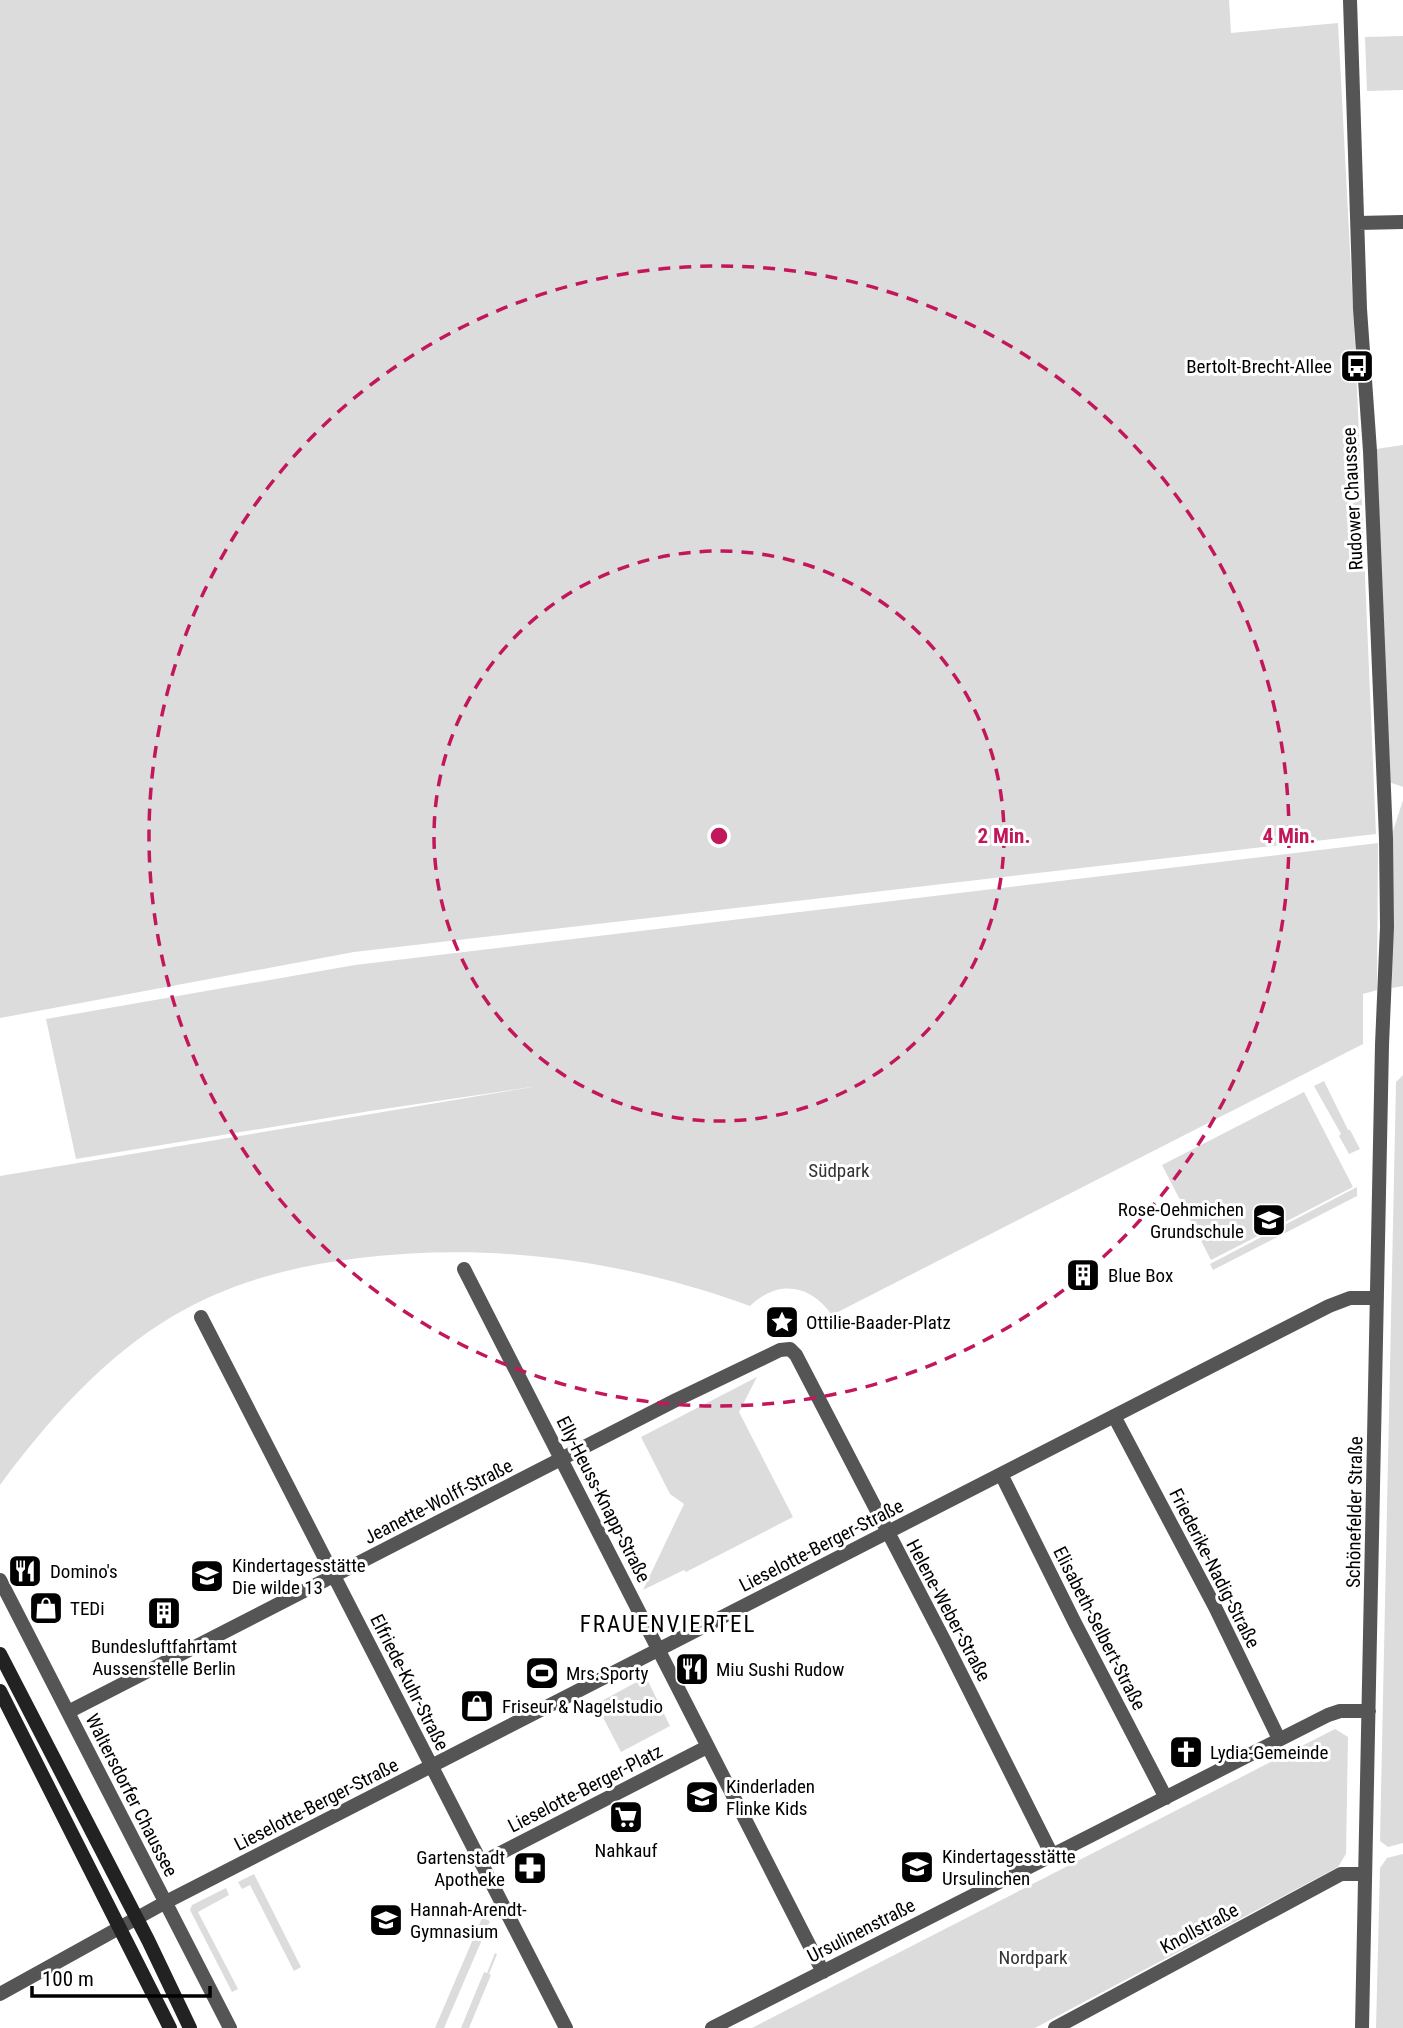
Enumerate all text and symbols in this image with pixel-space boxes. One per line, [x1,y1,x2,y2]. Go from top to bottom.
bus stop icon: Bertolt-Brecht-Allee [1338,347,1376,385]
place label: Bertolt-Brecht-Allee [1186,355,1332,378]
street label: Rudower Chaussee [1337,427,1368,571]
centre of rings [707,824,731,848]
text: 2 Min. [977,824,1031,848]
text: 4 Min. [1262,824,1316,848]
park label: Südpark [808,1159,870,1182]
place label: Rose-Oehmichen Grundschule [1118,1198,1244,1243]
school or university icon: Rose-Oehmichen Grundschule [1250,1201,1288,1239]
building icon: Blue Box [1064,1256,1102,1294]
place label: Blue Box [1108,1264,1173,1287]
place icon: Ottilie-Baader-Platz [763,1303,801,1341]
place label: Ottilie-Baader-Platz [806,1311,951,1334]
street label: Elly-Heuss-Knapp-Straße [552,1412,655,1586]
street label: Schönefelder Straße [1342,1436,1367,1588]
street label: Jeanette-Wolff-Straße [360,1454,516,1549]
street label: Friederike-Nadig-Straße [1164,1485,1265,1652]
street label: Lieselotte-Berger-Straße [735,1494,907,1597]
street label: Helene-Weber-Straße [901,1535,996,1685]
street label: Elisabeth-Selbert-Straße [1048,1543,1151,1714]
restaurant icon: Domino's [6,1552,44,1590]
place label: Kindertagesstätte Die wilde 13 [232,1554,366,1599]
school or university icon: Kindertagesstätte Die wilde 13 [188,1557,226,1595]
place label: Domino's [50,1560,118,1583]
shop icon: TEDi [27,1589,65,1627]
building icon: Bundesluftfahrtamt Aussenstelle Berlin [145,1594,183,1632]
place label: TEDi [70,1597,105,1620]
street label: Elfriede-Kuhr-Straße [365,1610,454,1754]
district label: FRAUENVIERTEL [580,1611,756,1638]
place label: Bundesluftfahrtamt Aussenstelle Berlin [91,1635,237,1680]
restaurant icon: Miu Sushi Rudow [673,1650,711,1688]
sports icon: Mrs.Sporty [523,1654,561,1692]
place label: Miu Sushi Rudow [716,1658,844,1681]
place label: Mrs.Sporty [566,1662,648,1685]
shop icon: Friseur & Nagelstudio [458,1687,496,1725]
place label: Friseur & Nagelstudio [502,1695,663,1718]
street label: Waltersdorfer Chaussee [81,1710,183,1881]
church icon: Lydia-Gemeinde [1167,1733,1205,1771]
street label: Lieselotte-Berger-Platz [504,1740,666,1837]
place label: Lydia-Gemeinde [1210,1741,1329,1764]
street label: Lieselotte-Berger-Straße [230,1753,402,1856]
place label: Kinderladen Flinke Kids [726,1775,815,1820]
school or university icon: Kinderladen Flinke Kids [683,1778,721,1816]
supermarket icon: Nahkauf [607,1798,645,1836]
place label: Nahkauf [595,1839,657,1862]
place label: Kindertagesstätte Ursulinchen [942,1845,1076,1890]
place label: Gartenstadt Apotheke [416,1846,505,1891]
school or university icon: Kindertagesstätte Ursulinchen [898,1848,936,1886]
pharmacy icon: Gartenstadt Apotheke [511,1849,549,1887]
street label: Ursulinenstraße [803,1893,919,1967]
place label: Hannah-Arendt- Gymnasium [410,1898,527,1943]
street label: Knollstraße [1156,1898,1242,1959]
school or university icon: Hannah-Arendt- Gymnasium [367,1901,405,1939]
park label: Nordpark [998,1946,1068,1969]
scale bar [32,1954,210,1998]
text: 100 m [42,1967,94,1991]

